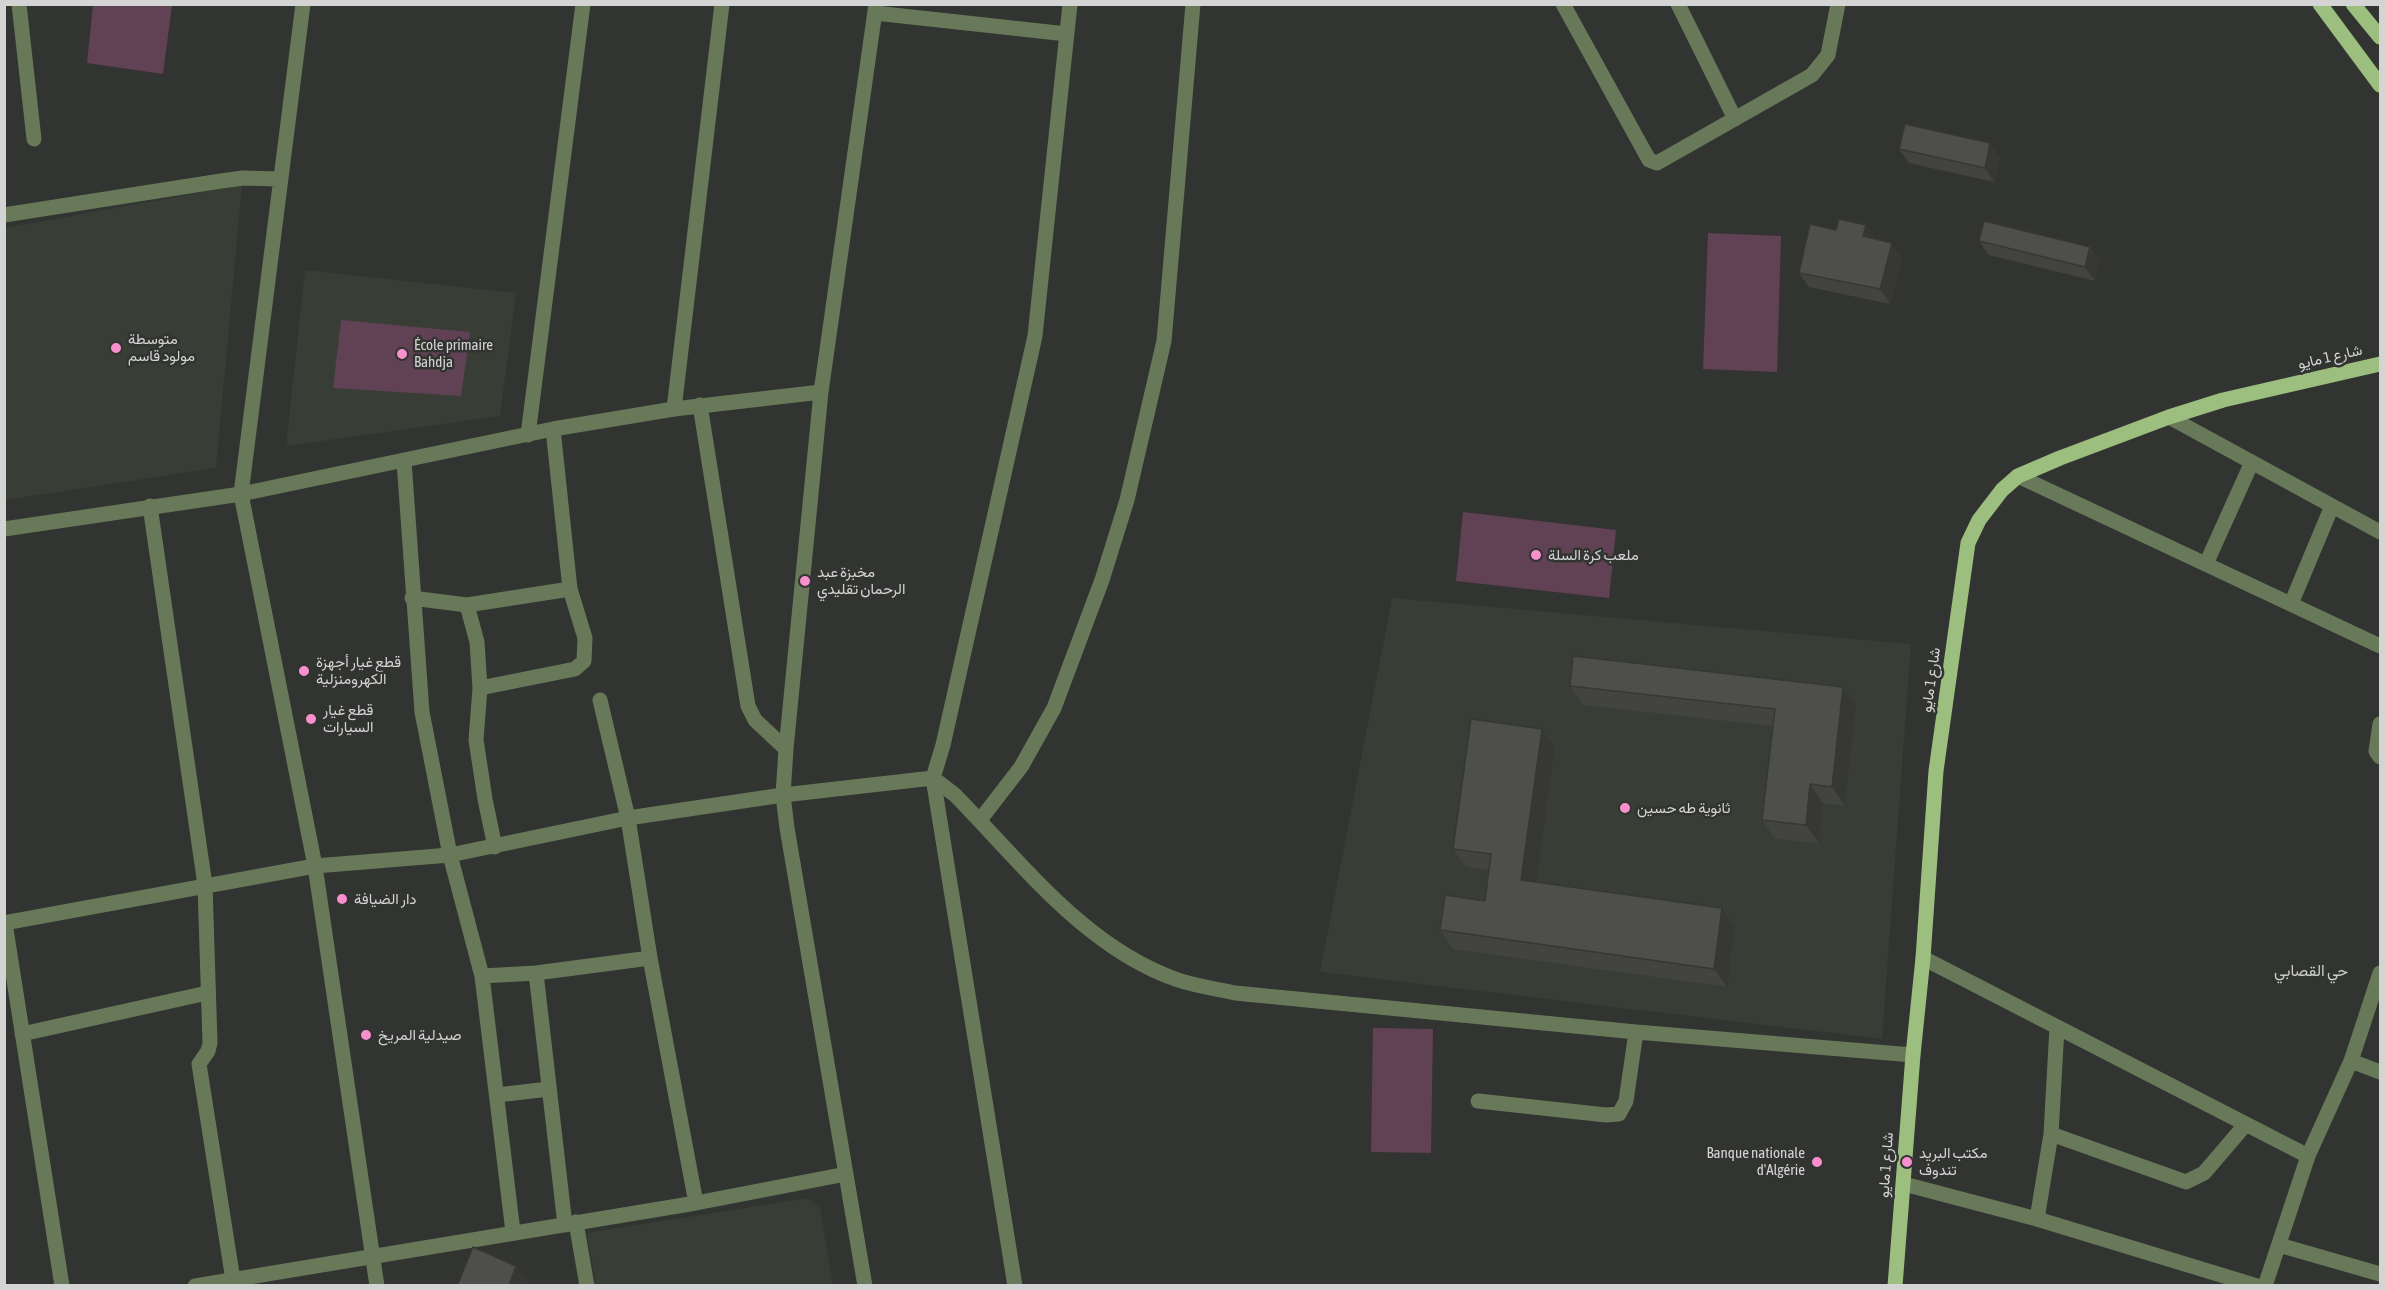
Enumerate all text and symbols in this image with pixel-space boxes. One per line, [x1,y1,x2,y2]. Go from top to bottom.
place label: متوسطة مولود قاسم [128,330,195,365]
place label: École primaire Bahdja [414,336,493,371]
marker: متوسطة مولود قاسم [109,341,123,355]
street label: شارع 1 مايو [2296,341,2364,373]
marker: École primaire Bahdja [395,347,409,361]
place label: ملعب كرة السلة [1548,546,1639,564]
marker: ملعب كرة السلة [1529,548,1543,562]
place label: مخبزة عبد الرحمان تقليدي [817,563,905,598]
marker: مخبزة عبد الرحمان تقليدي [798,574,812,588]
street label: شارع 1 مايو [1918,646,1944,714]
place label: قطع غيار أجهزة الكهرومنزلية [316,653,401,688]
marker: قطع غيار أجهزة الكهرومنزلية [297,664,311,678]
place label: قطع غيار السيارات [323,701,374,736]
marker: قطع غيار السيارات [304,712,318,726]
place label: ثانوية طه حسين [1637,799,1730,817]
marker: ثانوية طه حسين [1618,801,1632,815]
place label: دار الضيافة [354,890,417,908]
marker: دار الضيافة [335,892,349,906]
district label: حي القصابي [2274,961,2348,981]
place label: صيدلية المريخ [378,1026,462,1044]
marker: صيدلية المريخ [359,1028,373,1042]
street label: شارع 1 مايو [1875,1132,1897,1198]
place label: Banque nationale d'Algérie [1706,1144,1805,1179]
place label: مكتب البريد تندوف [1919,1144,1987,1179]
marker: Banque nationale d'Algérie [1810,1155,1824,1169]
marker: مكتب البريد تندوف [1900,1155,1914,1169]

